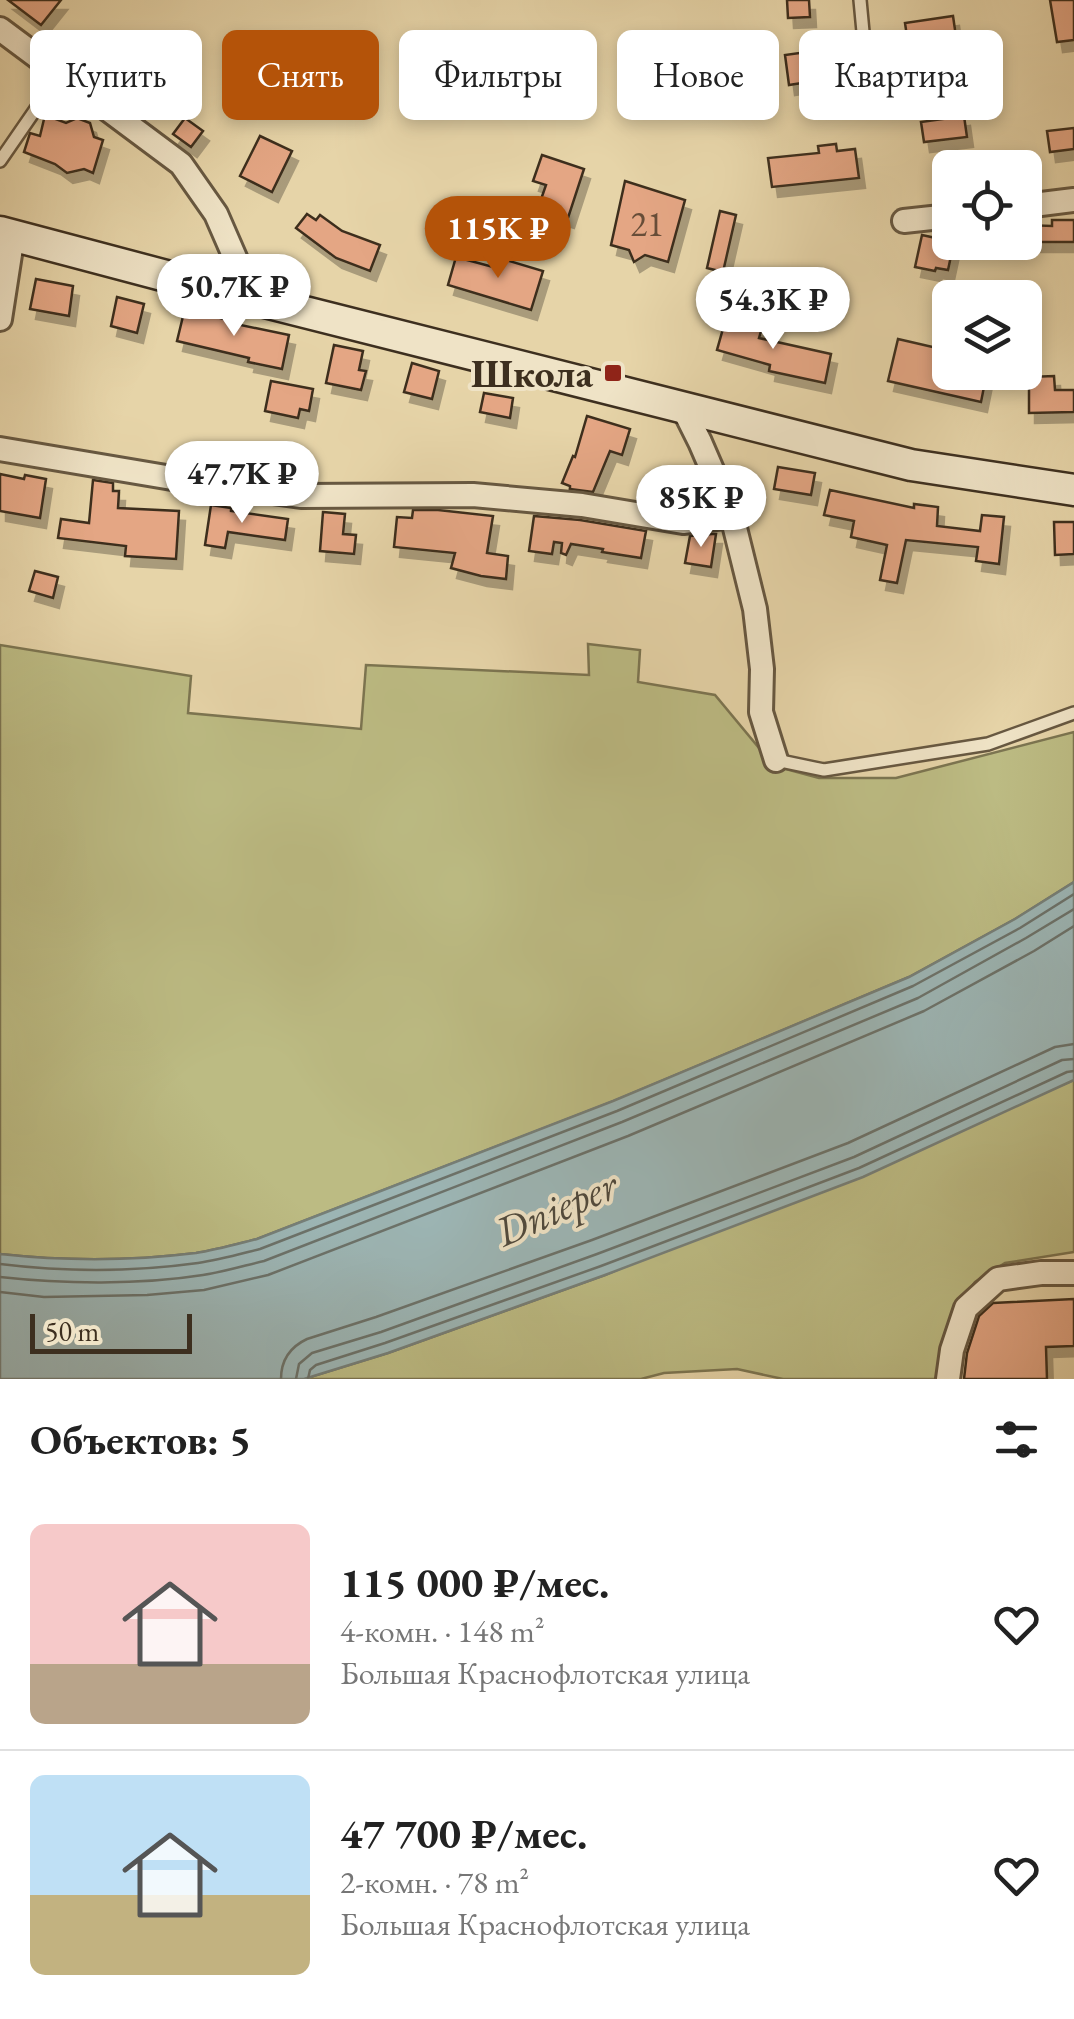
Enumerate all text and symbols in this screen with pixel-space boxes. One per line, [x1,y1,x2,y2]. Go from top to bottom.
chip: Купить [30,30,202,120]
chip: Снять [222,30,379,120]
chip: Фильтры [399,30,597,120]
chip: Новое [617,30,779,120]
chip: Квартира [799,30,1003,120]
map controls [932,150,1042,390]
button: locate [932,150,1042,260]
pin: 115K ₽ [417,196,579,281]
house number: 21 [630,201,664,246]
text: 115K ₽ [447,207,549,249]
pin: 50.7K ₽ [142,254,326,339]
text: 50.7K ₽ [179,265,289,307]
pin: 54.3K ₽ [681,267,865,352]
text: 54.3K ₽ [718,278,828,320]
button: layers [932,280,1042,390]
place label: Школа [471,347,593,399]
marker: Школа [602,362,624,384]
pin: 47.7K ₽ [150,441,334,526]
text: 47.7K ₽ [187,452,297,494]
pin: 85K ₽ [631,465,771,550]
text: 85K ₽ [658,476,744,518]
water label: Dnieper [485,1156,628,1260]
scale bar [30,1309,192,1354]
text: 50 m [45,1313,99,1349]
text: Объектов: 5 [30,1412,251,1467]
icon: filters [989,1412,1044,1467]
text: 115 000 ₽/мес. [340,1555,609,1610]
icon: home [110,1564,230,1684]
icon: heart [989,1597,1044,1652]
text: 4-комн. · 148 m² [340,1610,545,1652]
text: Большая Краснофлотская улица [340,1652,750,1694]
text: 47 700 ₽/мес. [340,1806,587,1861]
icon: home [110,1815,230,1935]
icon: heart [989,1848,1044,1903]
text: 2-комн. · 78 m² [340,1861,529,1903]
text: Большая Краснофлотская улица [340,1903,750,1945]

